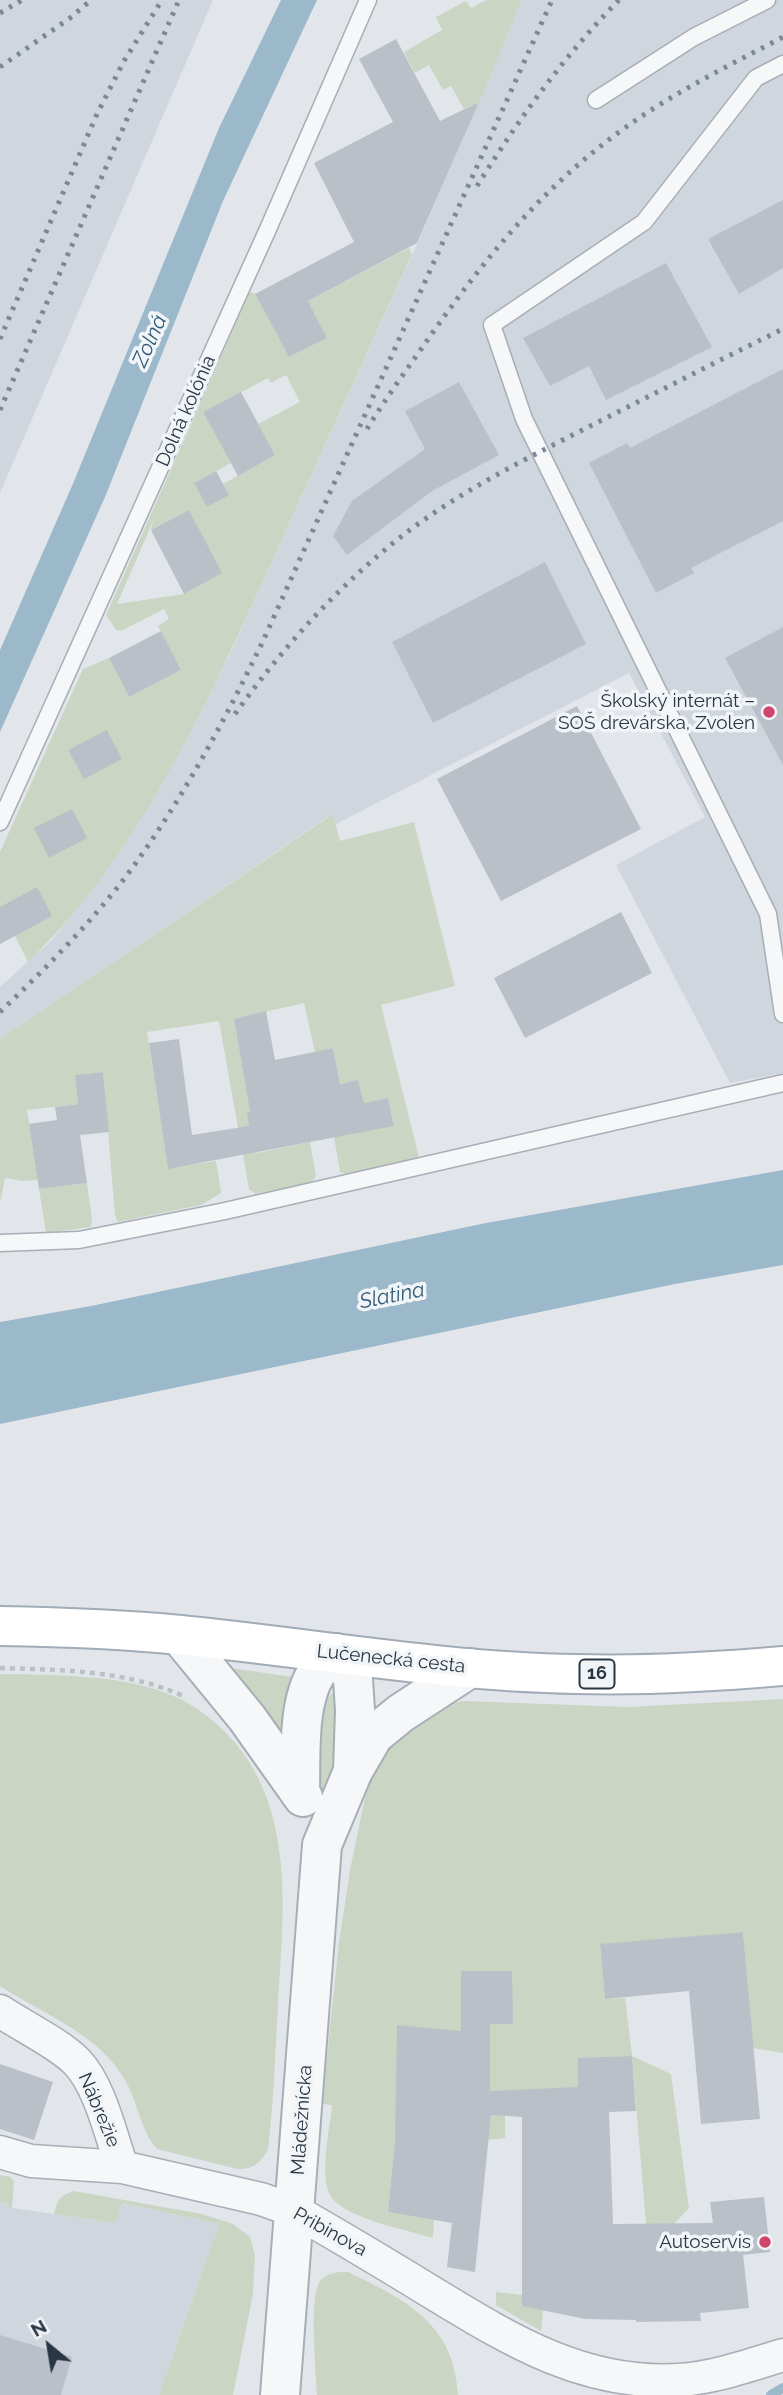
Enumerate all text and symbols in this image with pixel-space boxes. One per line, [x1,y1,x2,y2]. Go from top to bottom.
water label: Zolná [127,311,173,371]
street label: Dolná kolónia [151,352,221,470]
place label: Školský internát – SOŠ drevárska, Zvolen [558,690,755,734]
marker: Školský internát – SOŠ drevárska, Zvolen [761,704,777,720]
water label: Slatina [357,1277,427,1315]
street label: Lučenecká cesta [316,1640,466,1678]
road number: 16 [580,1660,614,1688]
street label: Mládežnícka [287,2064,317,2176]
street label: Nábrežie [73,2069,125,2151]
street label: Pribinova [289,2202,371,2262]
place label: Autoservis [659,2231,751,2253]
marker: Autoservis [757,2234,773,2250]
north arrow [14,2311,84,2381]
text: N [27,2315,50,2341]

